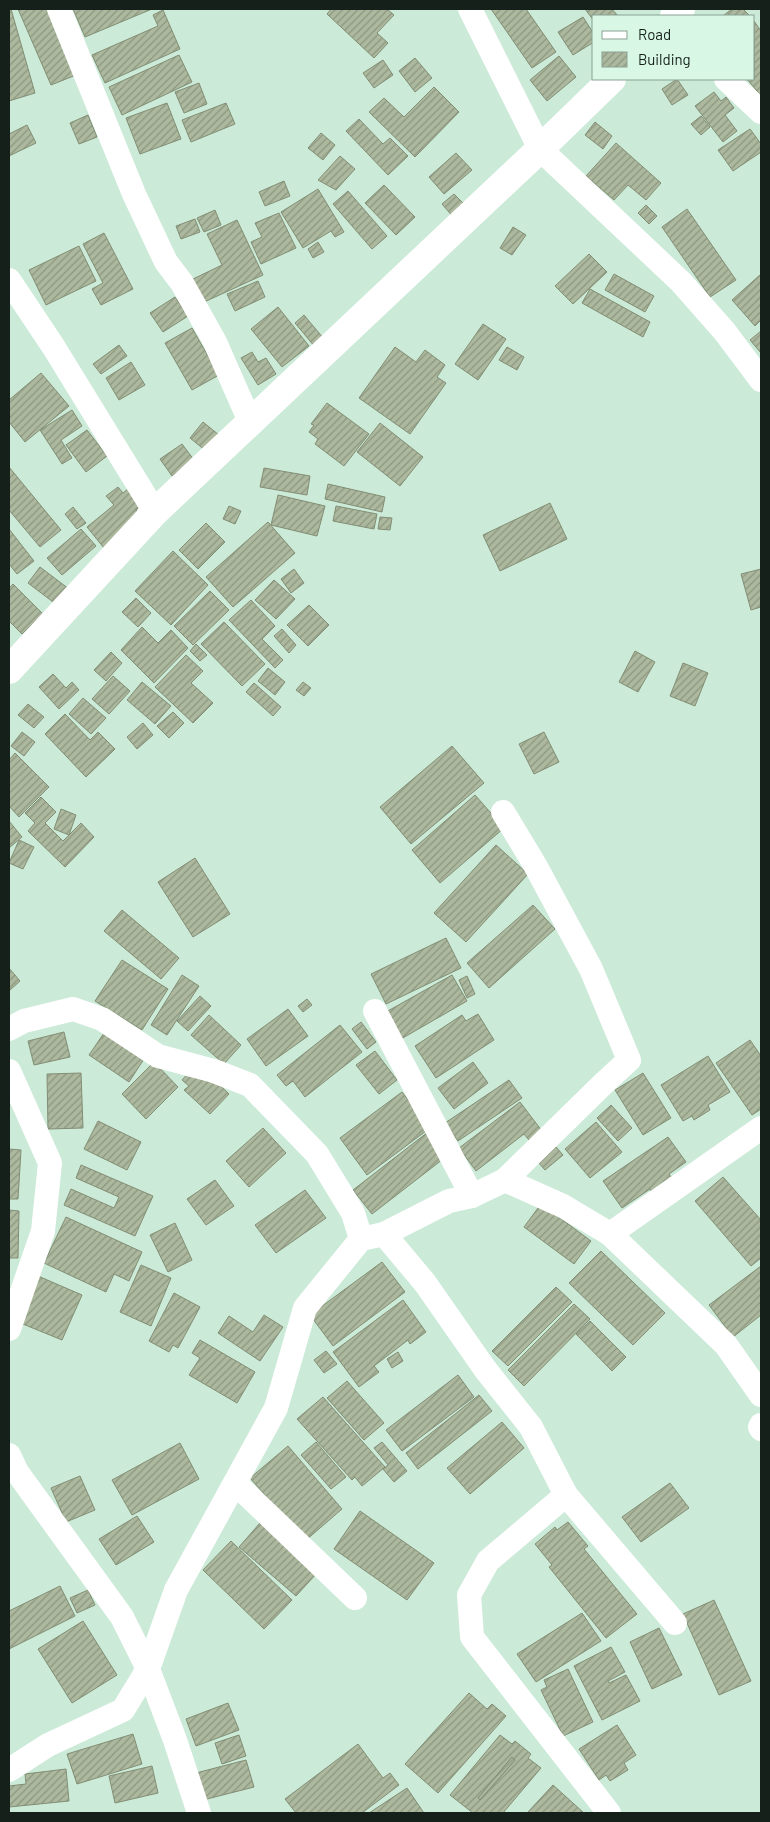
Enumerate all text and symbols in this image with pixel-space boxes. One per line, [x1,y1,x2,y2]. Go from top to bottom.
legend [592,15,755,80]
text: Road [638,25,671,43]
text: Building [638,50,691,68]

